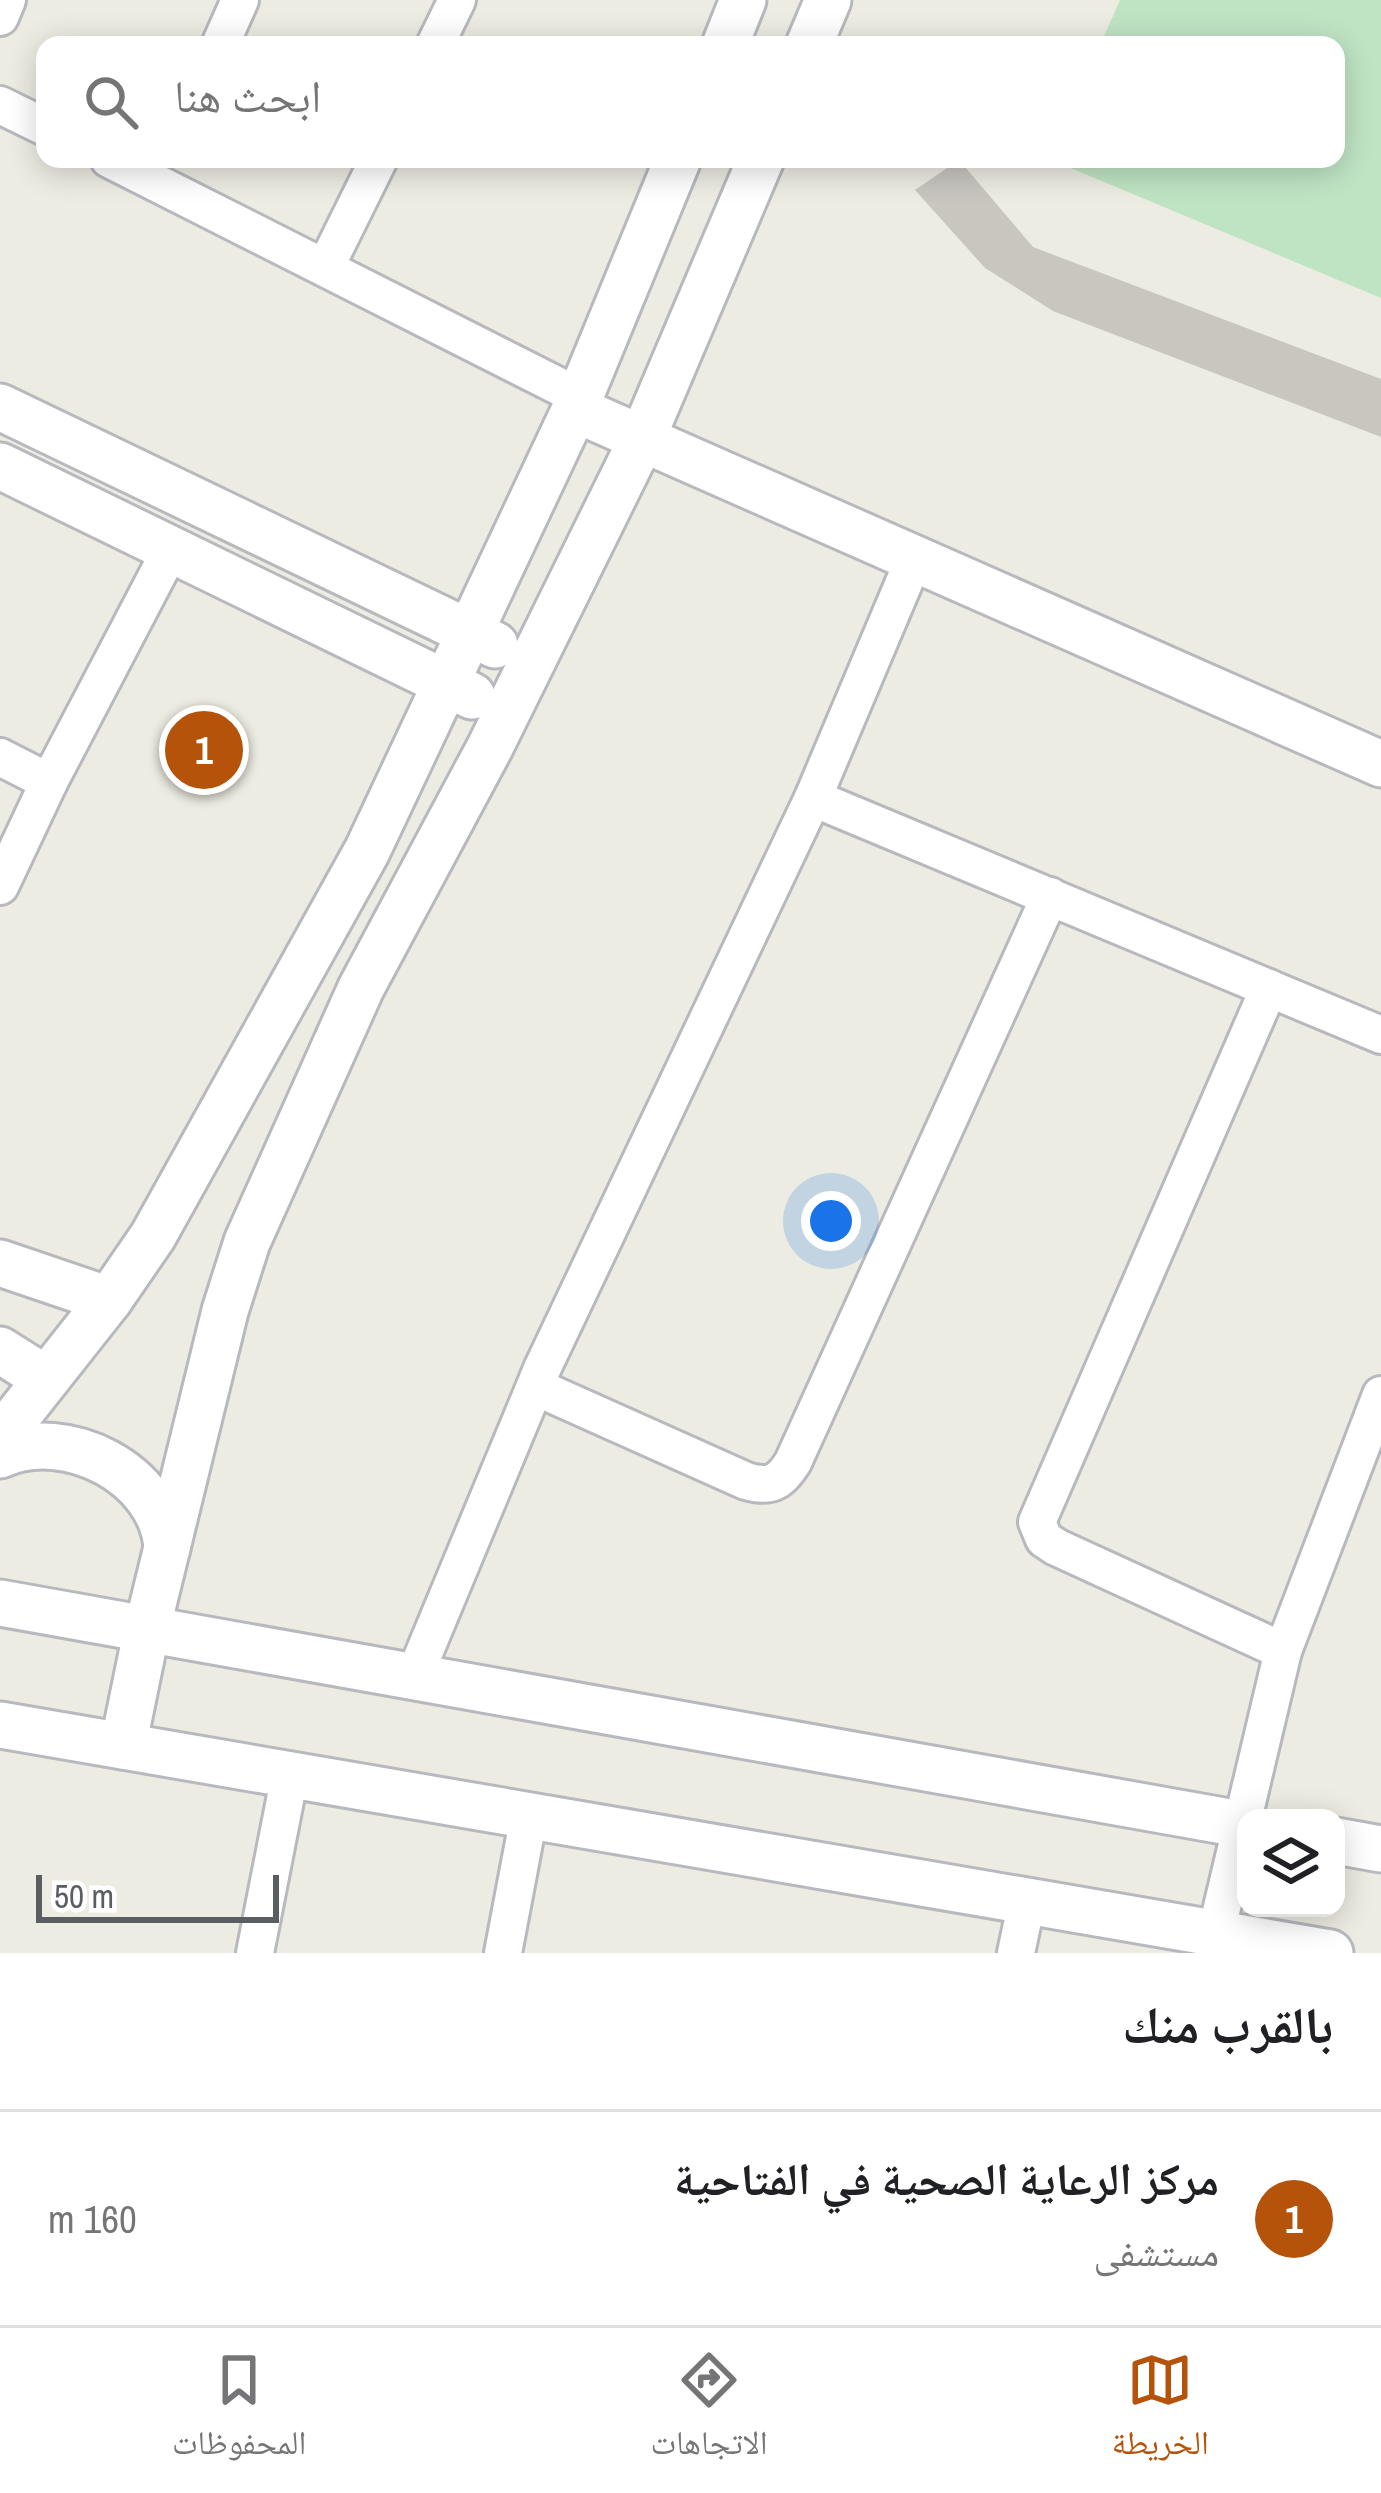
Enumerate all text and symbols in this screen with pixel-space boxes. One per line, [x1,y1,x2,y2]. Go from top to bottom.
search box [36,36,1345,168]
text: ابحث هنا [174,65,321,126]
icon: search [78,69,144,135]
pin: 1 [165,705,243,795]
your location [801,1191,861,1251]
map controls [1237,1809,1345,1917]
button: layers [1237,1809,1345,1917]
scale bar [36,1869,279,1922]
text: 50 m [54,1874,114,1918]
text: بالقرب منك [1122,1990,1333,2059]
text: مركز الرعاية الصحية في الفتاحية [674,2148,1219,2209]
text: 160 m [48,2193,137,2245]
text: 1 [1285,2193,1303,2245]
text: مستشفى [1094,2226,1219,2278]
tab: المحفوظات [172,2347,306,2475]
tab: الاتجاهات [650,2347,768,2475]
tab: الخريطة [1112,2347,1209,2475]

